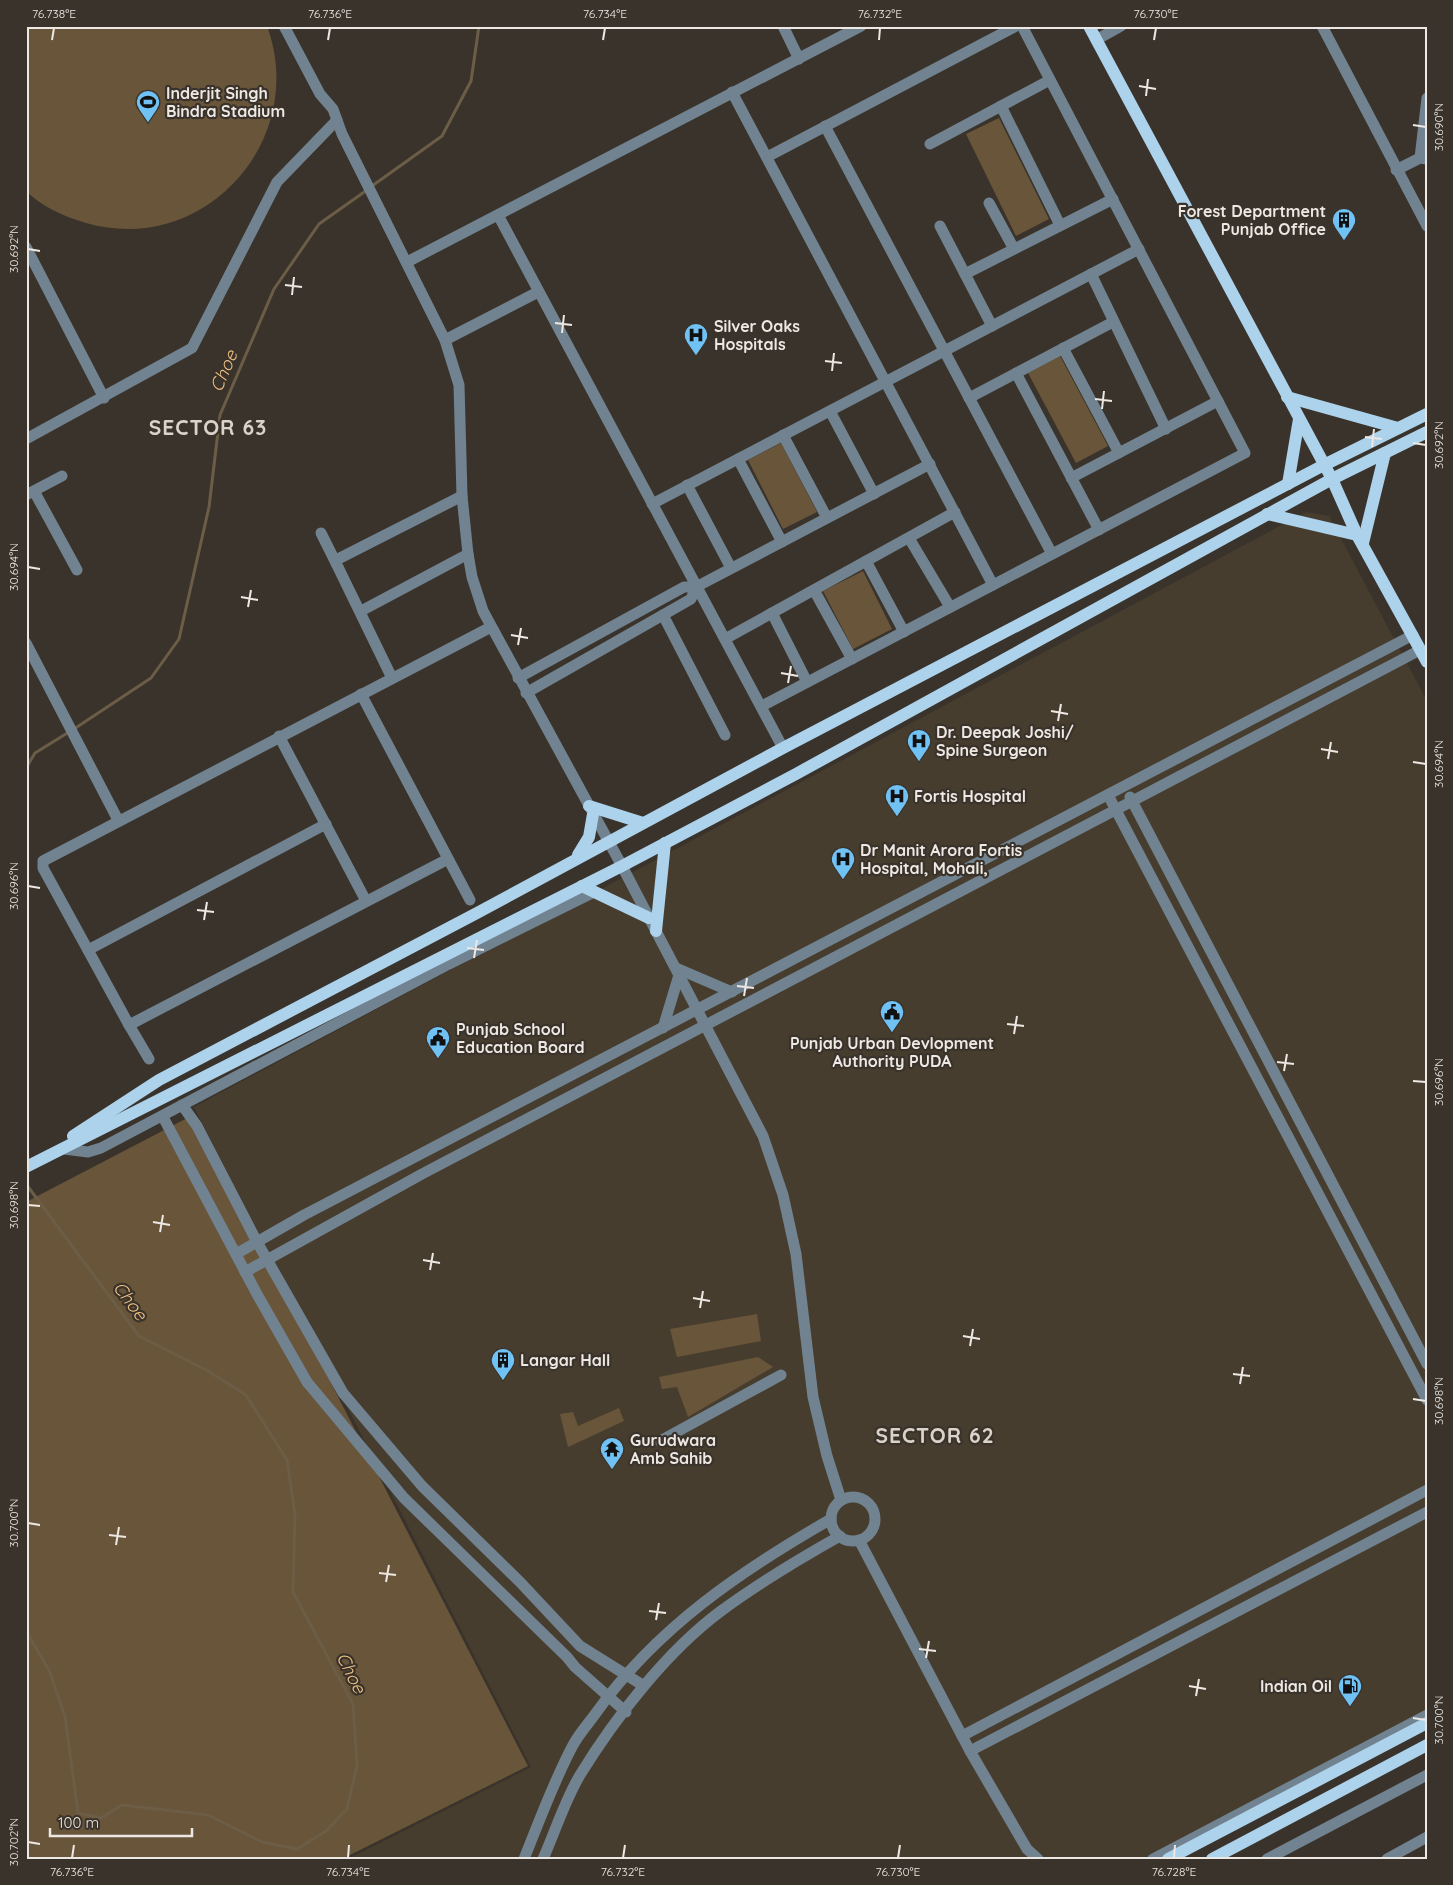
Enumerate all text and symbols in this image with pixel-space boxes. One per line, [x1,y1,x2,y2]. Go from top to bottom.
text: 76.738°E [32,6,76,21]
text: 76.736°E [308,6,352,21]
text: 76.734°E [583,6,627,21]
text: 76.732°E [858,6,902,21]
text: 76.730°E [1134,6,1179,21]
place label: Inderjit Singh Bindra Stadium [166,83,285,121]
sports icon: Inderjit Singh Bindra Stadium [135,89,161,123]
text: 30.690°N [1431,103,1446,151]
place label: Forest Department Punjab Office [1178,201,1326,239]
building icon: Forest Department Punjab Office [1331,207,1357,241]
text: 30.692°N [6,225,21,273]
place label: Silver Oaks Hospitals [714,316,800,354]
hospital icon: Silver Oaks Hospitals [683,322,709,356]
water label: Choe [205,346,243,395]
district label: SECTOR 63 [149,414,267,440]
text: 30.692°N [1431,421,1446,469]
text: 30.694°N [6,543,21,591]
place label: Dr. Deepak Joshi/ Spine Surgeon [936,722,1074,760]
hospital icon: Dr. Deepak Joshi/ Spine Surgeon [906,728,932,762]
text: 30.694°N [1431,740,1446,788]
hospital icon: Fortis Hospital [884,783,910,817]
place label: Fortis Hospital [914,786,1026,806]
place label: Dr Manit Arora Fortis Hospital, Mohali, [860,840,1022,878]
hospital icon: Dr Manit Arora Fortis Hospital, Mohali, [830,846,856,880]
text: 30.696°N [6,862,21,910]
public building icon: Punjab Urban Devlopment Authority PUDA [879,999,905,1033]
place label: Punjab School Education Board [456,1019,585,1057]
public building icon: Punjab School Education Board [425,1025,451,1059]
place label: Punjab Urban Devlopment Authority PUDA [790,1033,994,1071]
text: 30.696°N [1431,1058,1446,1106]
text: 30.698°N [6,1181,21,1229]
water label: Choe [108,1277,153,1325]
building icon: Langar Hall [490,1347,516,1381]
place label: Langar Hall [520,1350,610,1370]
text: 30.698°N [1431,1377,1446,1425]
district label: SECTOR 62 [875,1422,995,1448]
place label: Gurudwara Amb Sahib [630,1430,716,1468]
temple icon: Gurudwara Amb Sahib [599,1436,625,1470]
text: 30.700°N [6,1499,21,1547]
water label: Choe [331,1648,372,1698]
fuel station icon: Indian Oil [1337,1673,1363,1707]
place label: Indian Oil [1260,1676,1332,1696]
text: 30.700°N [1431,1696,1446,1744]
scale bar [50,1805,192,1837]
text: 100 m [58,1813,99,1832]
text: 30.702°N [6,1818,21,1866]
text: 76.736°E [50,1864,94,1879]
text: 76.734°E [326,1864,370,1879]
text: 76.732°E [601,1864,645,1879]
text: 76.730°E [876,1864,921,1879]
text: 76.728°E [1152,1864,1196,1879]

